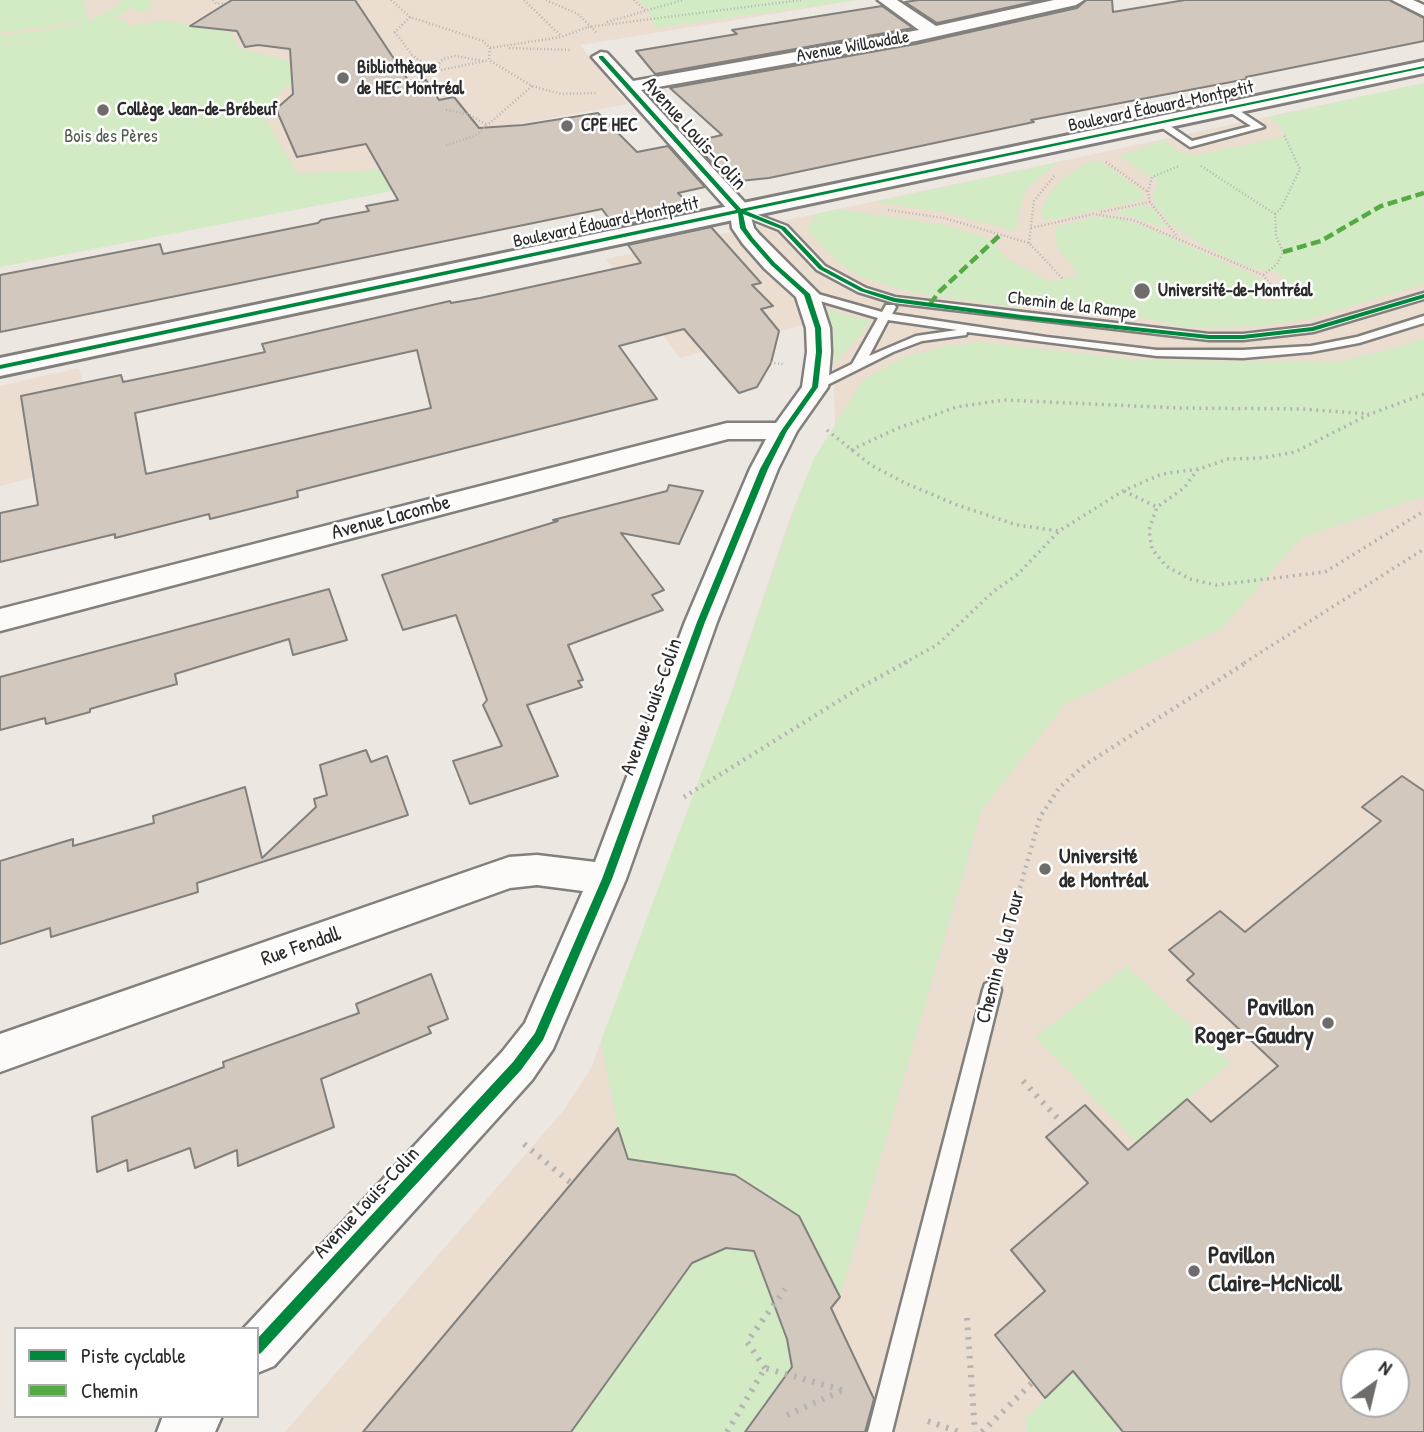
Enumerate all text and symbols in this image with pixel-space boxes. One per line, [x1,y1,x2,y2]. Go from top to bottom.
street label: Avenue Willowdale [795,26,911,68]
place label: Bibliothèque de HEC Montréal [357,57,464,100]
marker: Bibliothèque de HEC Montréal [335,70,351,86]
street label: Avenue Louis-Colin [637,72,751,196]
street label: Boulevard Édouard-Montpetit [1066,77,1256,137]
place label: Collège Jean-de-Brébeuf [117,99,278,121]
marker: Collège Jean-de-Brébeuf [95,102,111,118]
place label: CPE HEC [581,115,638,137]
marker: CPE HEC [559,118,575,134]
park label: Bois des Pères [64,126,158,148]
street label: Boulevard Édouard-Montpetit [511,193,701,253]
place label: Université-de-Montréal [1158,280,1313,302]
marker: Université-de-Montréal [1132,281,1152,301]
street label: Chemin de la Rampe [1006,287,1138,325]
street label: Avenue Lacombe [329,490,453,546]
street label: Avenue Louis-Colin [616,635,688,779]
place label: Université de Montréal [1059,844,1148,894]
marker: Université de Montréal [1037,861,1053,877]
street label: Chemin de la Tour [971,888,1031,1026]
street label: Rue Fendall [258,922,344,972]
place label: Pavillon Roger-Gaudry [1195,995,1314,1051]
marker: Pavillon Roger-Gaudry [1320,1015,1336,1031]
street label: Avenue Louis-Colin [309,1142,425,1264]
place label: Pavillon Claire-McNicoll [1208,1243,1342,1299]
marker: Pavillon Claire-McNicoll [1186,1263,1202,1279]
legend [14,1327,259,1418]
text: Piste cyclable [81,1341,186,1370]
north arrow [1340,1348,1410,1418]
text: N [1374,1354,1397,1381]
text: Chemin [81,1376,138,1405]

